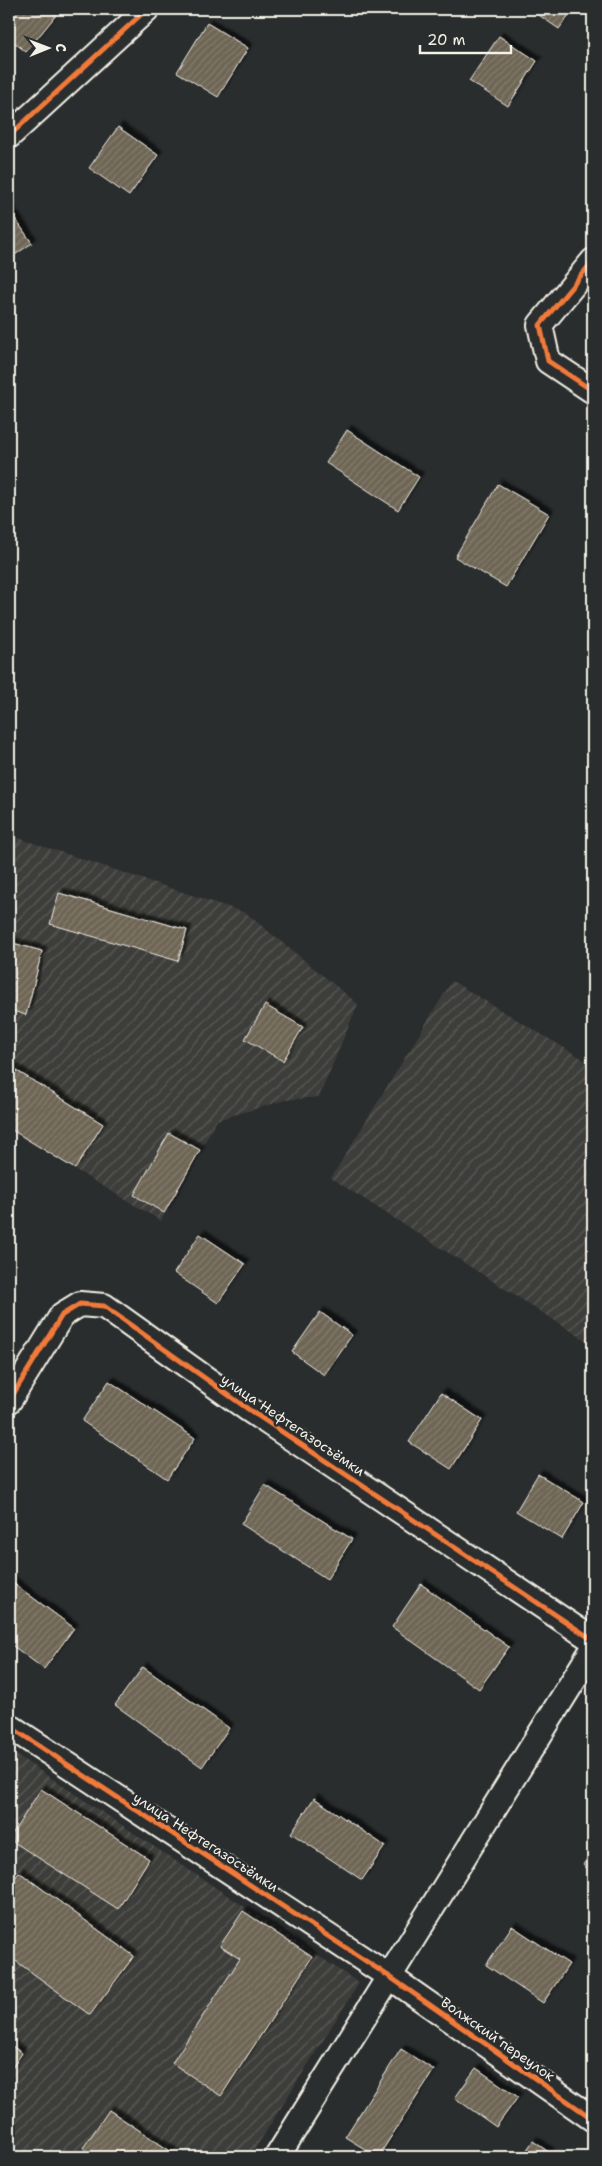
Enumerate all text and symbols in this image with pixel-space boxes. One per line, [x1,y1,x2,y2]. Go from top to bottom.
north arrow [22,22,72,72]
scale bar [420,22,511,54]
text: 20 m [427,30,466,50]
text: С [52,43,70,52]
street label: улица Нефтегазосъёмки [218,1370,368,1480]
street label: улица Нефтегазосъёмки [130,1788,282,1896]
street label: Волжский переулок [438,1993,559,2085]

